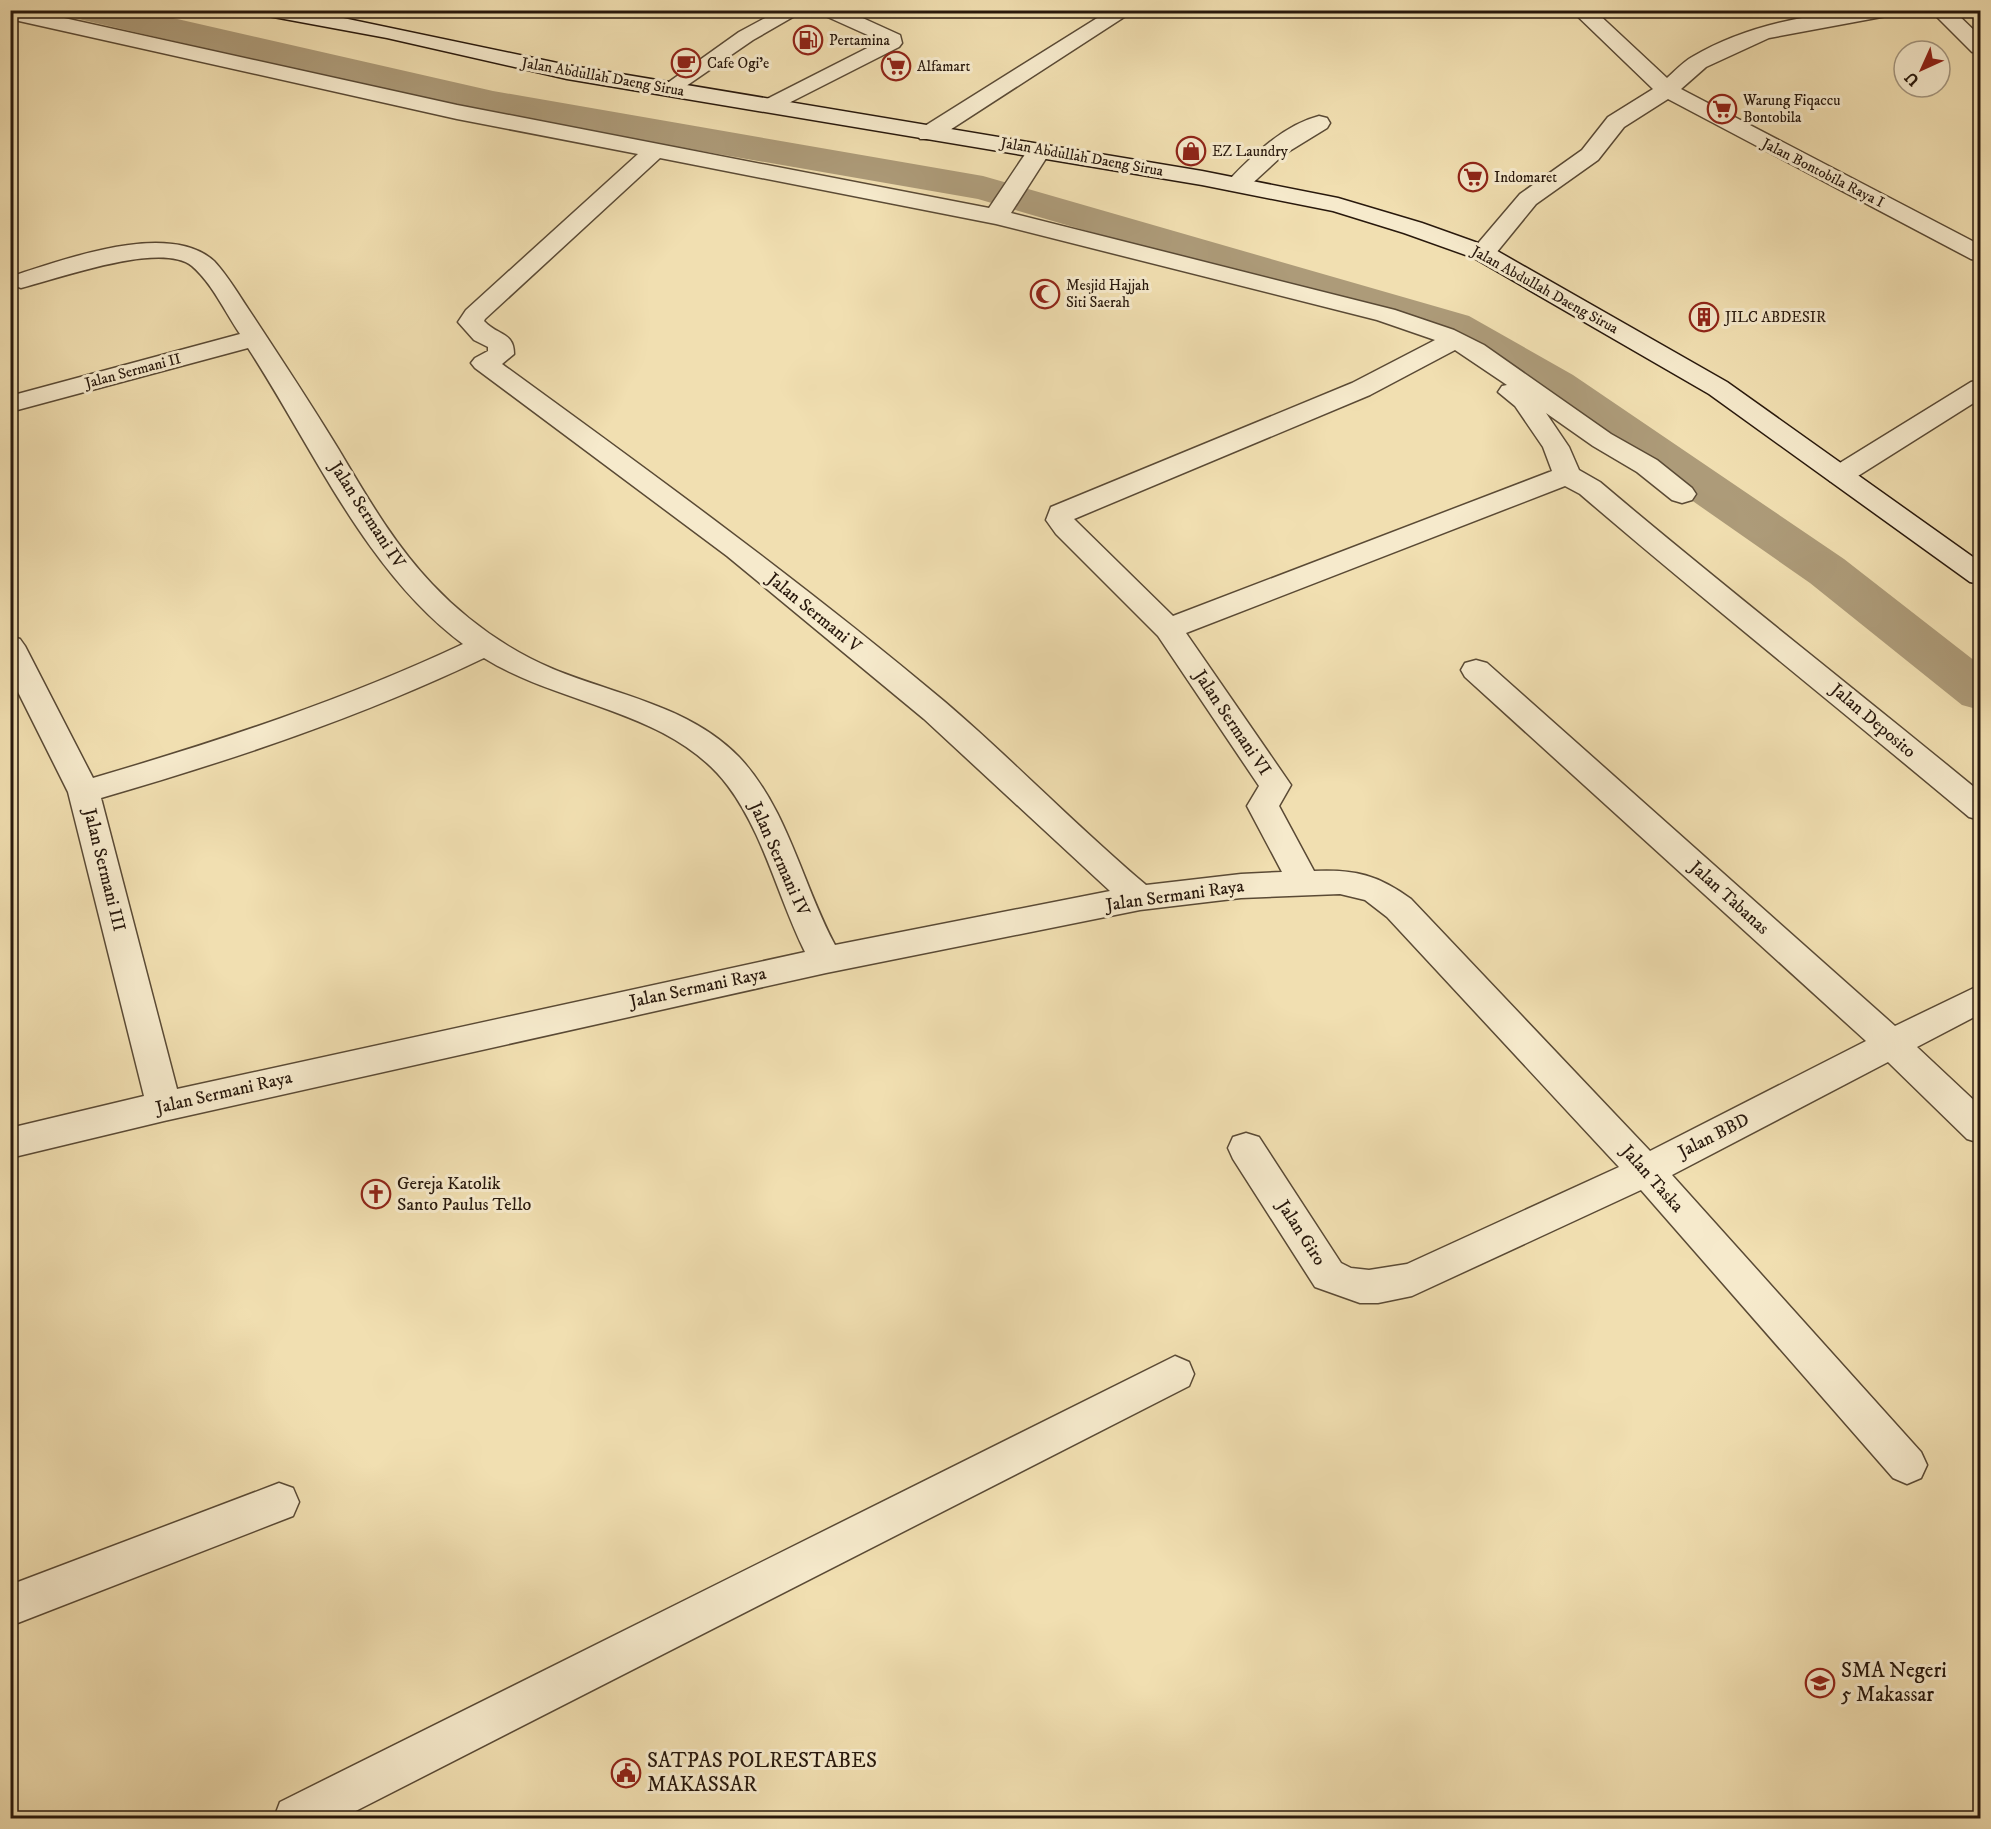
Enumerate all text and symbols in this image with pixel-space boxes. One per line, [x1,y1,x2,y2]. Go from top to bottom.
fuel station icon: Pertamina [792,24,824,56]
place label: Pertamina [829,31,890,50]
north arrow [1892,39,1952,99]
cafe icon: Cafe Ogi'e [670,47,702,79]
supermarket icon: Alfamart [880,50,912,82]
street label: Jalan Abdullah Daeng Sirua [518,53,686,101]
place label: Cafe Ogi'e [707,54,769,73]
place label: Alfamart [917,57,970,76]
text: U [1900,67,1924,90]
place label: Warung Fiqaccu Bontobila [1742,91,1840,127]
supermarket icon: Warung Fiqaccu Bontobila [1706,93,1738,125]
street label: Jalan Abdullah Daeng Sirua [997,133,1165,181]
street label: Jalan Bontobila Raya I [1757,133,1887,212]
shop icon: EZ Laundry [1175,135,1207,167]
place label: EZ Laundry [1212,142,1289,161]
supermarket icon: Indomaret [1457,161,1489,193]
place label: Indomaret [1494,168,1557,187]
street label: Jalan Abdullah Daeng Sirua [1467,241,1622,339]
place label: Mesjid Hajjah Siti Saerah [1066,276,1149,312]
mosque icon: Mesjid Hajjah Siti Saerah [1029,278,1061,310]
building icon: JILC ABDESIR [1688,301,1720,333]
place label: JILC ABDESIR [1723,308,1826,327]
street label: Jalan Sermani II [81,349,183,393]
street label: Jalan Sermani IV [323,456,410,573]
street label: Jalan Sermani V [761,567,866,658]
street label: Jalan Sermani VI [1188,665,1275,780]
street label: Jalan Deposito [1824,678,1920,763]
street label: Jalan Sermani IV [743,797,814,920]
street label: Jalan Sermani III [78,804,130,934]
street label: Jalan Tabanas [1683,855,1773,939]
street label: Jalan Sermani Raya [1103,875,1246,917]
street label: Jalan Sermani Raya [626,963,769,1014]
street label: Jalan Sermani Raya [152,1067,295,1120]
street label: Jalan BBD [1673,1109,1753,1164]
street label: Jalan Taska [1615,1139,1688,1217]
place label: Gereja Katolik Santo Paulus Tello [397,1173,531,1216]
church icon: Gereja Katolik Santo Paulus Tello [360,1178,392,1210]
street label: Jalan Giro [1271,1195,1330,1270]
place label: SMA Negeri 5 Makassar [1841,1658,1947,1708]
school or university icon: SMA Negeri 5 Makassar [1804,1667,1836,1699]
place label: SATPAS POLRESTABES MAKASSAR [647,1748,877,1798]
public building icon: SATPAS POLRESTABES MAKASSAR [610,1757,642,1789]

